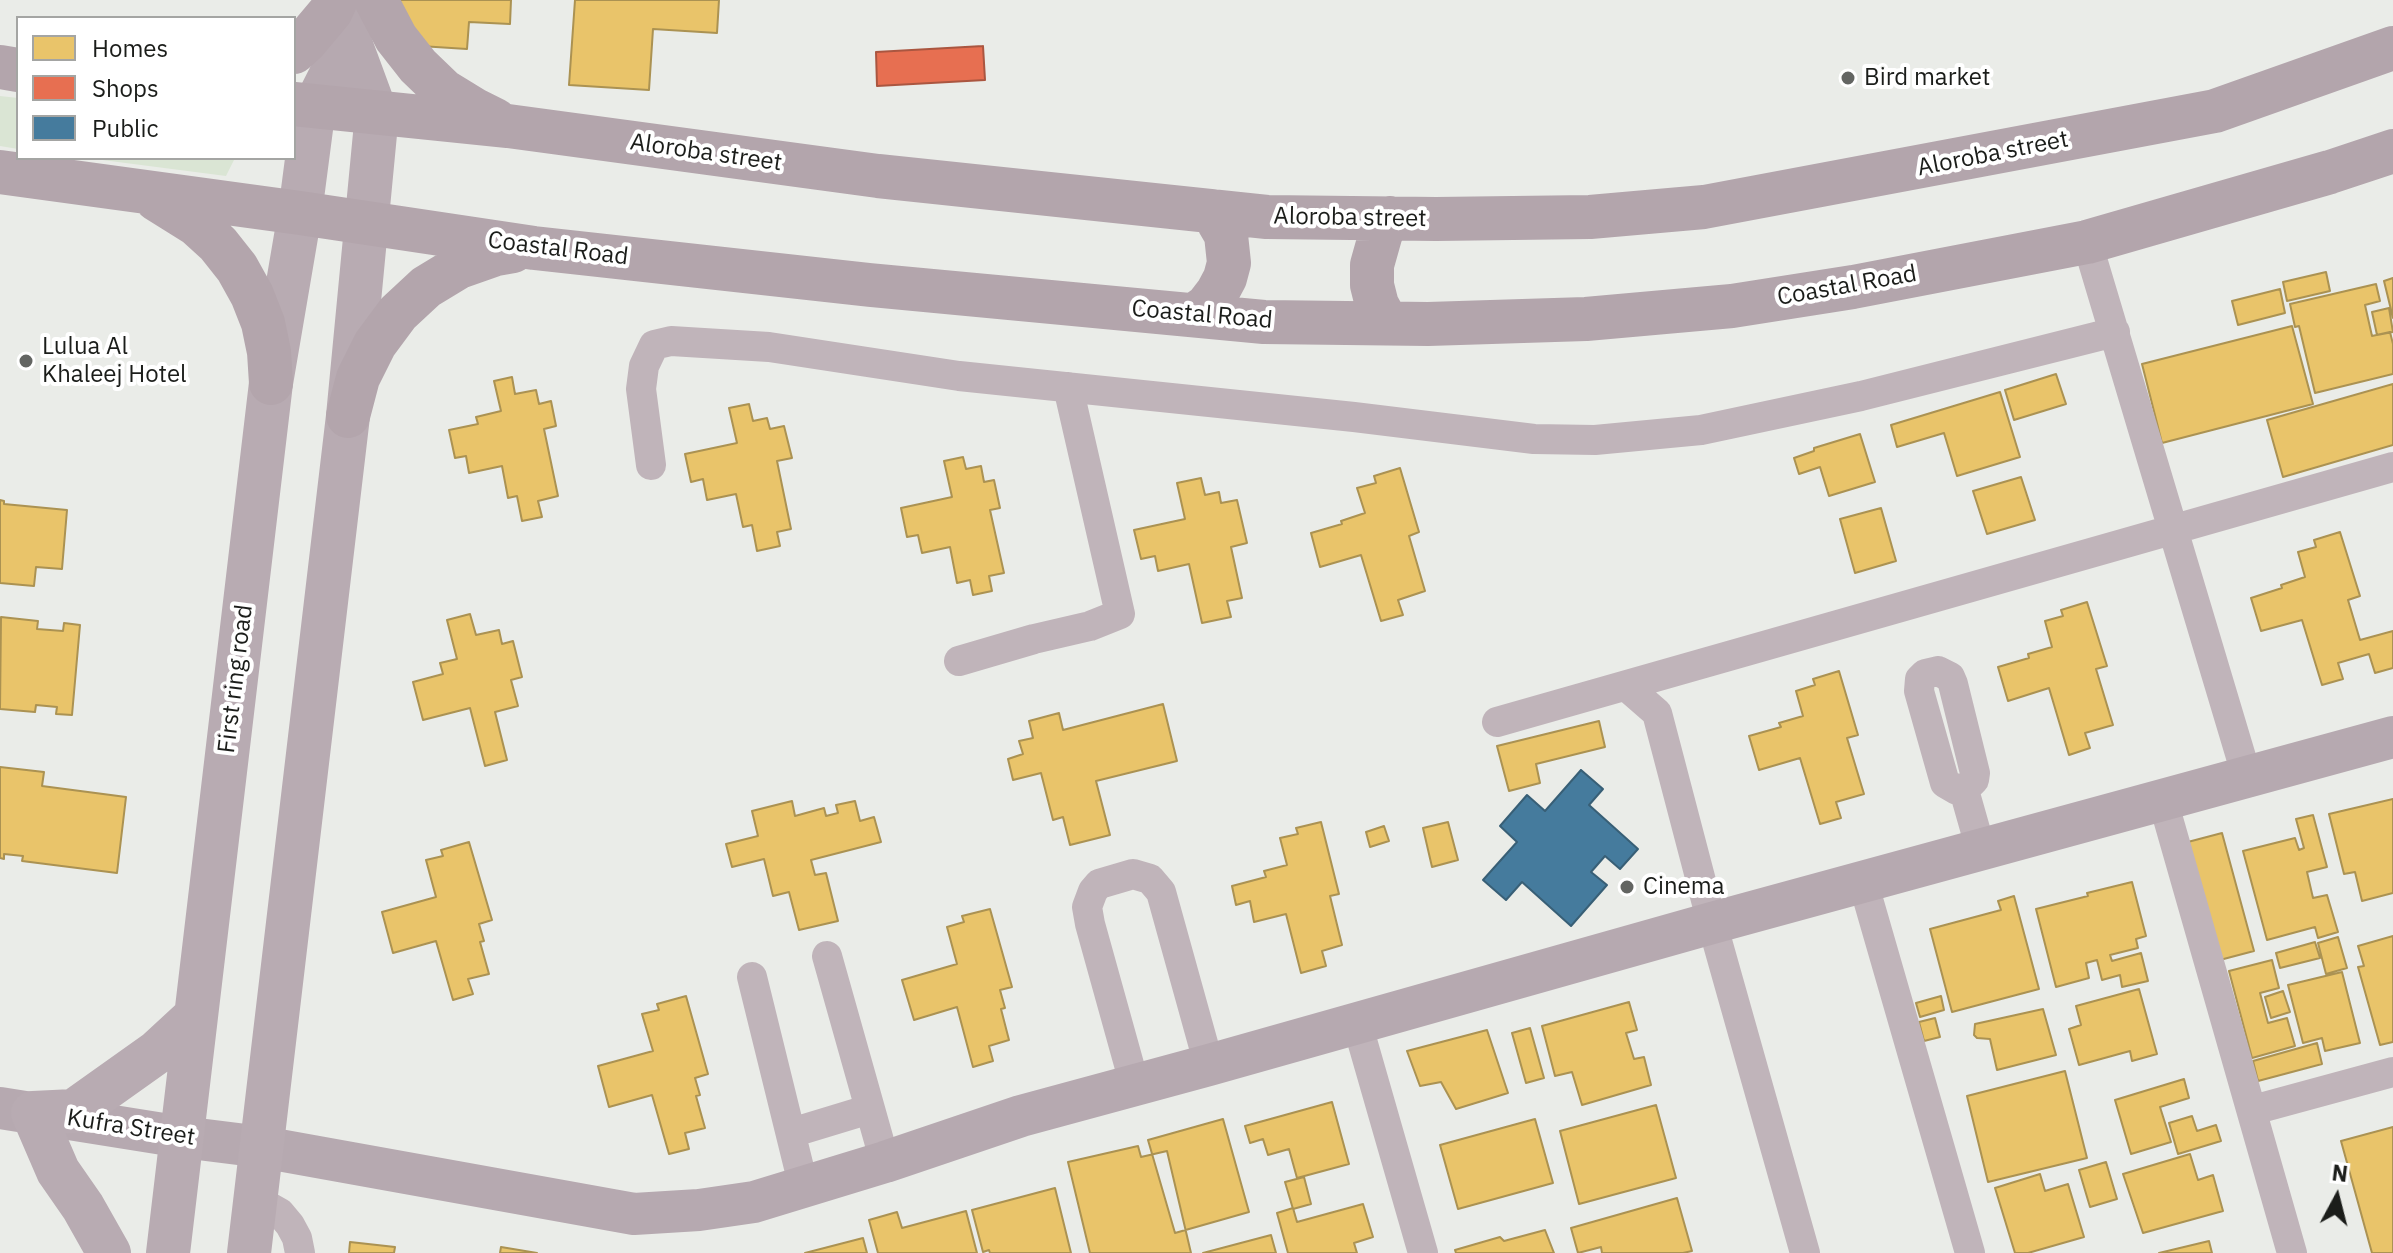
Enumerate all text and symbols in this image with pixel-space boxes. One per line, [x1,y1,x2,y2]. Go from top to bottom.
legend [16,16,296,160]
text: Homes [92,32,168,64]
place label: Bird market [1864,64,1990,92]
marker: Bird market [1839,69,1857,87]
text: Shops [92,72,159,104]
text: Public [92,112,159,144]
street label: Aloroba street [1915,125,2071,183]
street label: Aloroba street [628,128,784,178]
street label: Aloroba street [1273,202,1427,234]
street label: Coastal Road [486,226,630,272]
street label: Coastal Road [1775,260,1919,312]
street label: Coastal Road [1130,294,1274,336]
place label: Lulua Al Khaleej Hotel [42,333,187,389]
marker: Lulua Al Khaleej Hotel [17,352,35,370]
street label: First ring road [213,603,259,755]
place label: Cinema [1643,873,1724,901]
marker: Cinema [1618,878,1636,896]
street label: Kufra Street [65,1104,197,1152]
north arrow [2297,1157,2377,1237]
text: N [2330,1157,2350,1188]

